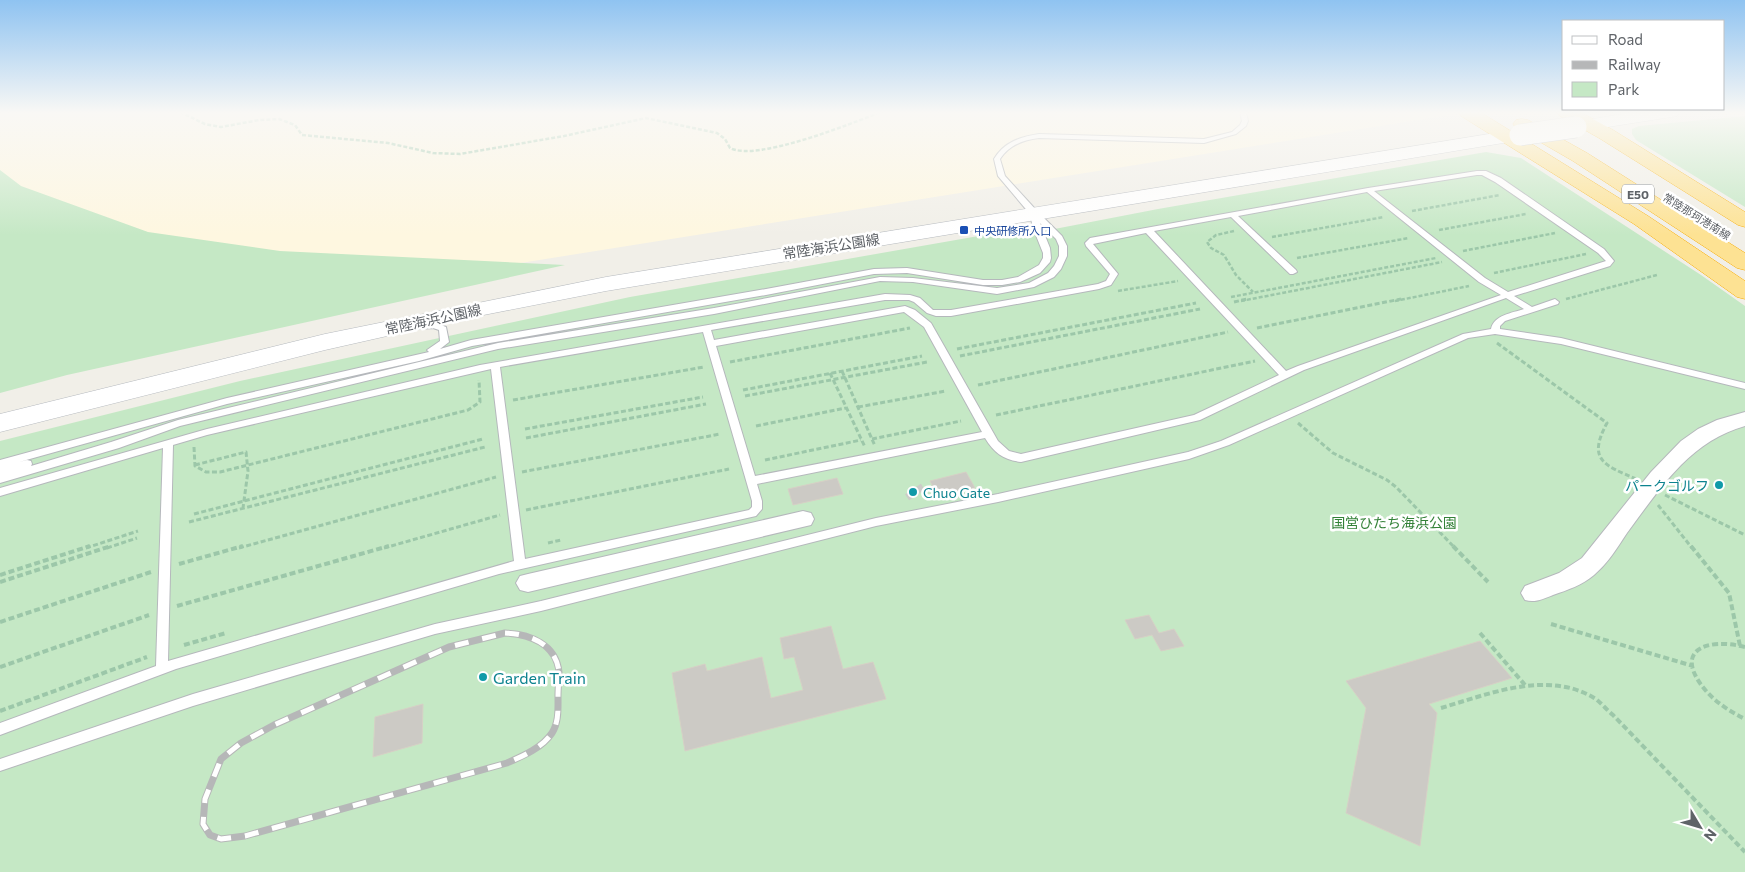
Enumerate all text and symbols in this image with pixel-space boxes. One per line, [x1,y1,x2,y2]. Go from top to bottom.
legend [1562,20,1725,110]
text: Road [1608,30,1643,48]
text: Railway [1608,55,1661,73]
text: Park [1608,80,1639,98]
road number: E50 [1622,184,1654,203]
street label: 常陸那珂港南線 [1661,190,1733,242]
marker: 中央研修所入口 [958,224,970,236]
place label: 中央研修所入口 [974,224,1051,237]
street label: 常陸海浜公園線 [781,230,881,262]
street label: 常陸海浜公園線 [383,300,483,338]
place label: パークゴルフ [1625,477,1709,494]
marker: パークゴルフ [1713,479,1725,491]
place label: Chuo Gate [923,484,990,501]
marker: Chuo Gate [907,486,919,498]
park label: 国営ひたち海浜公園 [1331,514,1457,531]
place label: Garden Train [493,668,586,687]
marker: Garden Train [477,671,489,683]
north arrow [1675,802,1725,852]
text: N [1701,826,1721,845]

